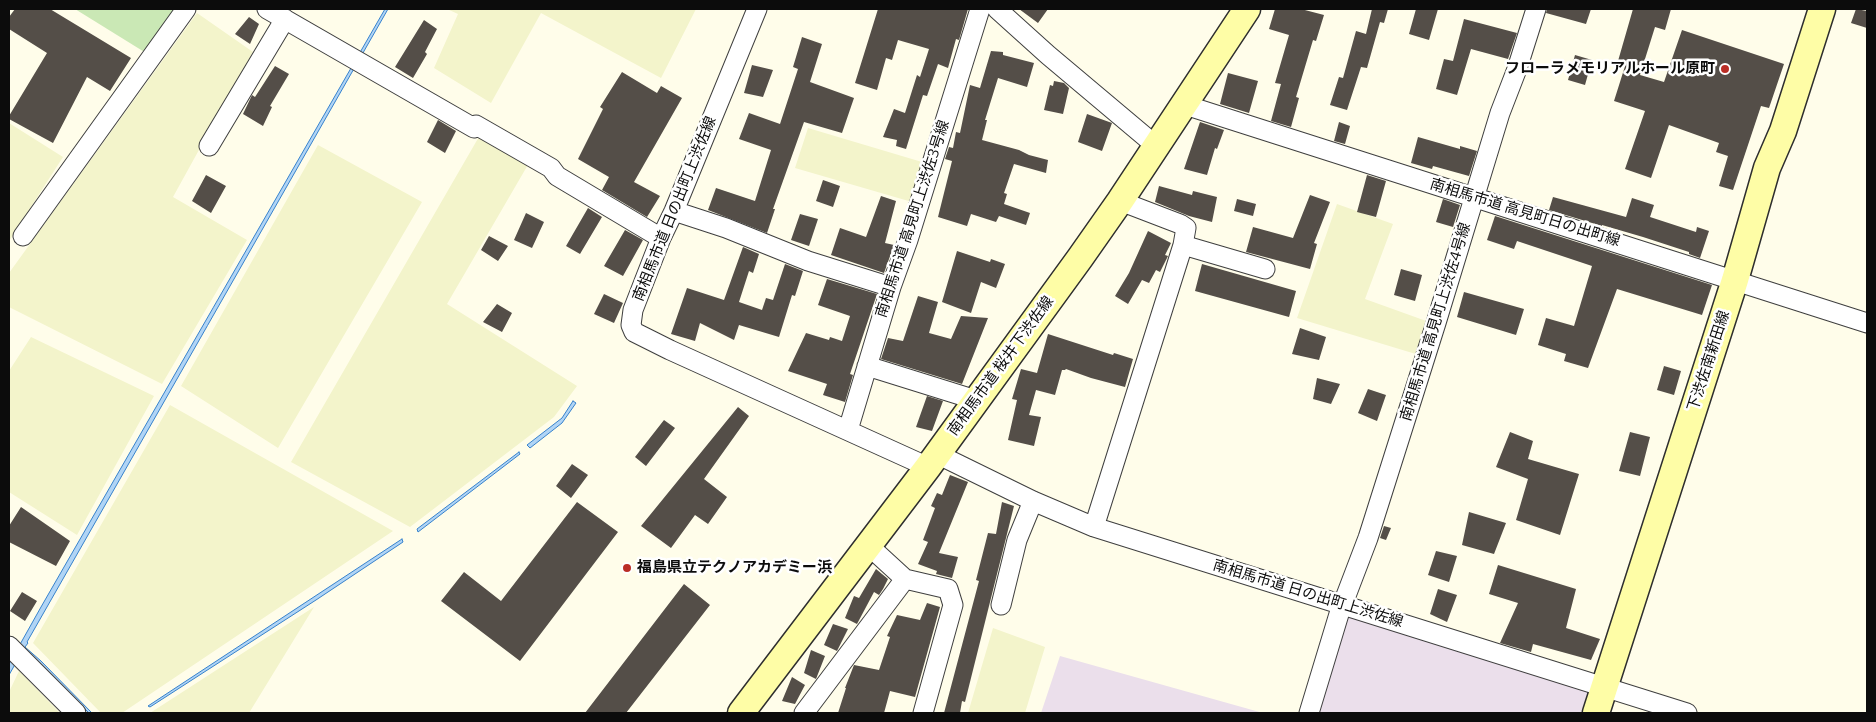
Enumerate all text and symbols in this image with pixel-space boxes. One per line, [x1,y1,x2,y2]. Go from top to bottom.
place label: フローラメモリアルホール原町 [1505,60,1715,78]
marker: フローラメモリアルホール原町 [1719,63,1731,75]
street label: 南相馬市道 日の出町上渋佐線 [630,114,720,304]
street label: 南相馬市道 高見町上渋佐3号線 [873,118,953,320]
street label: 南相馬市道 高見町日の出町線 [1428,175,1622,251]
street label: 南相馬市道 高見町上渋佐4号線 [1397,221,1475,423]
street label: 南相馬市道 桜井下渋佐線 [944,293,1058,439]
street label: 下渋佐南新田線 [1684,308,1734,414]
street label: 南相馬市道 日の出町上渋佐線 [1211,556,1405,632]
place label: 福島県立テクノアカデミー浜 [637,559,832,577]
marker: 福島県立テクノアカデミー浜 [621,562,633,574]

